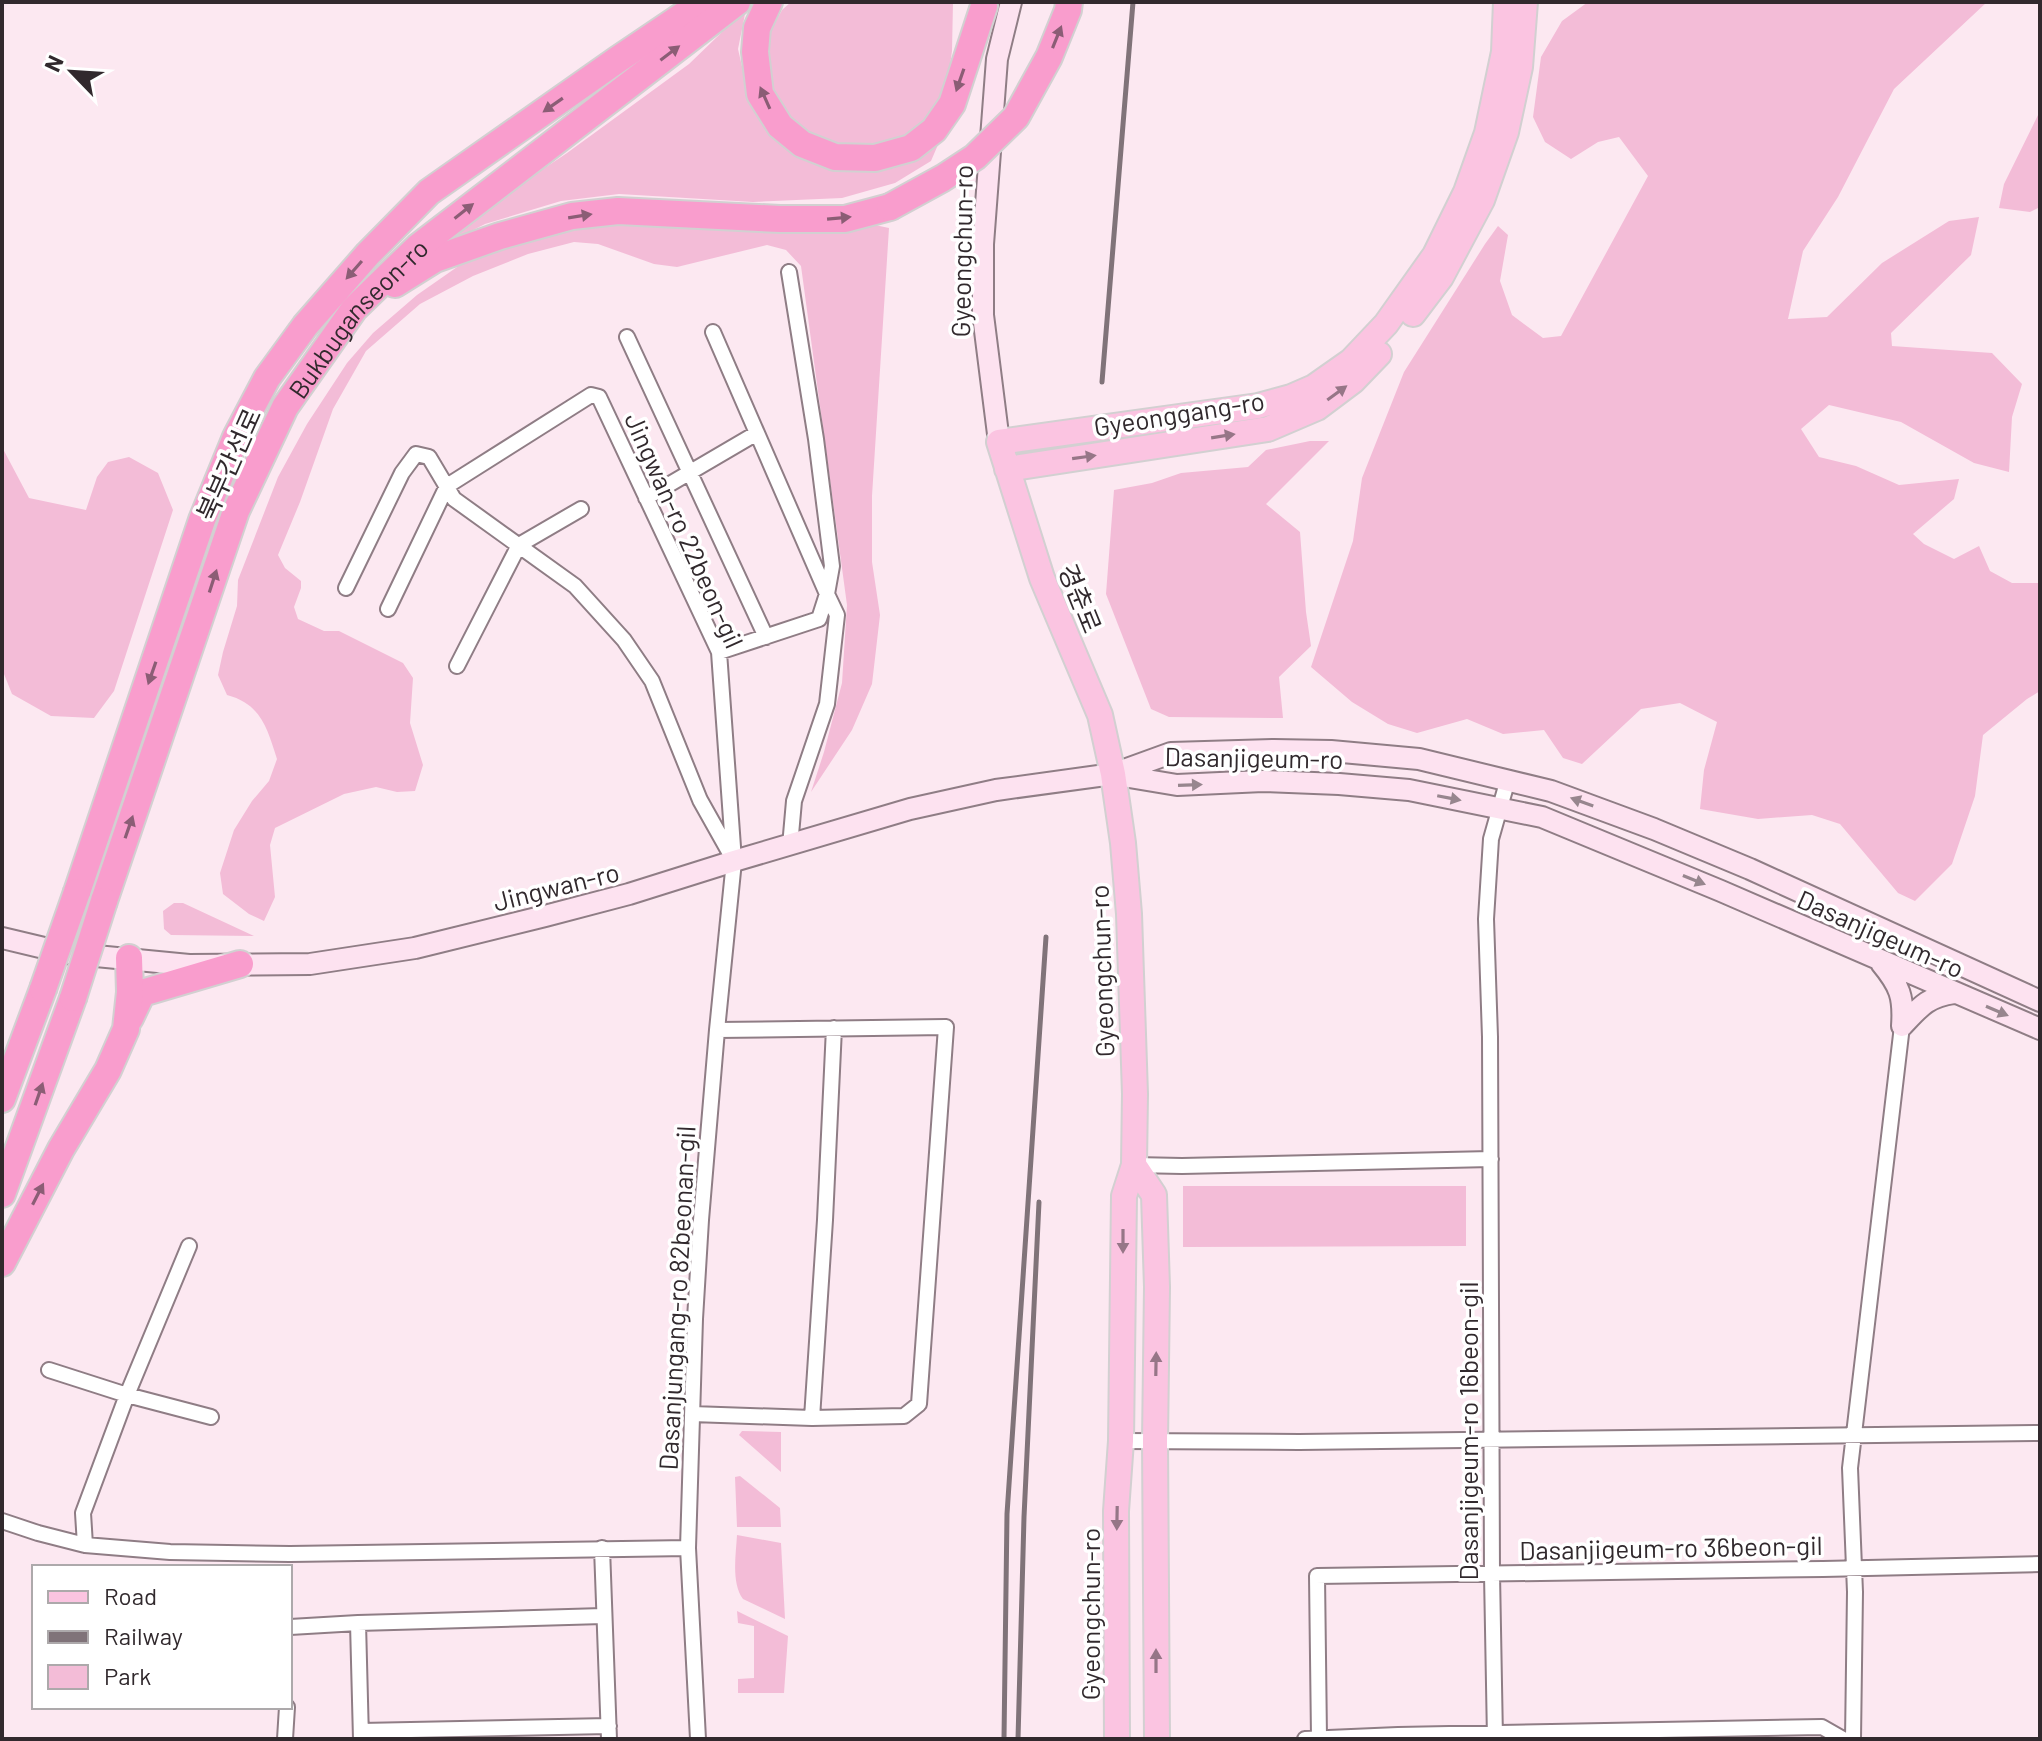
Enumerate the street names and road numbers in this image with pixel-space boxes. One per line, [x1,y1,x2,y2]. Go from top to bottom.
street label: Gyeongchun-ro [944,165,978,337]
street label: Bukbuganseon-ro [281,231,434,404]
street label: Gyeonggang-ro [1091,384,1267,442]
street label: 북부간선로 [190,403,266,525]
street label: Jingwan-ro 22beon-gil [619,407,751,653]
street label: 경춘로 [1053,559,1109,637]
street label: Dasanjigeum-ro [1164,740,1344,774]
street label: Jingwan-ro [490,855,622,917]
street label: Dasanjigeum-ro [1793,882,1969,984]
street label: Gyeongchun-ro [1082,884,1120,1058]
street label: Dasanjungang-ro 82beonan-gil [651,1125,701,1471]
street label: Dasanjigeum-ro 16beon-gil [1452,1281,1483,1581]
street label: Gyeongchun-ro [1074,1528,1105,1700]
street label: Dasanjigeum-ro 36beon-gil [1519,1529,1823,1565]

